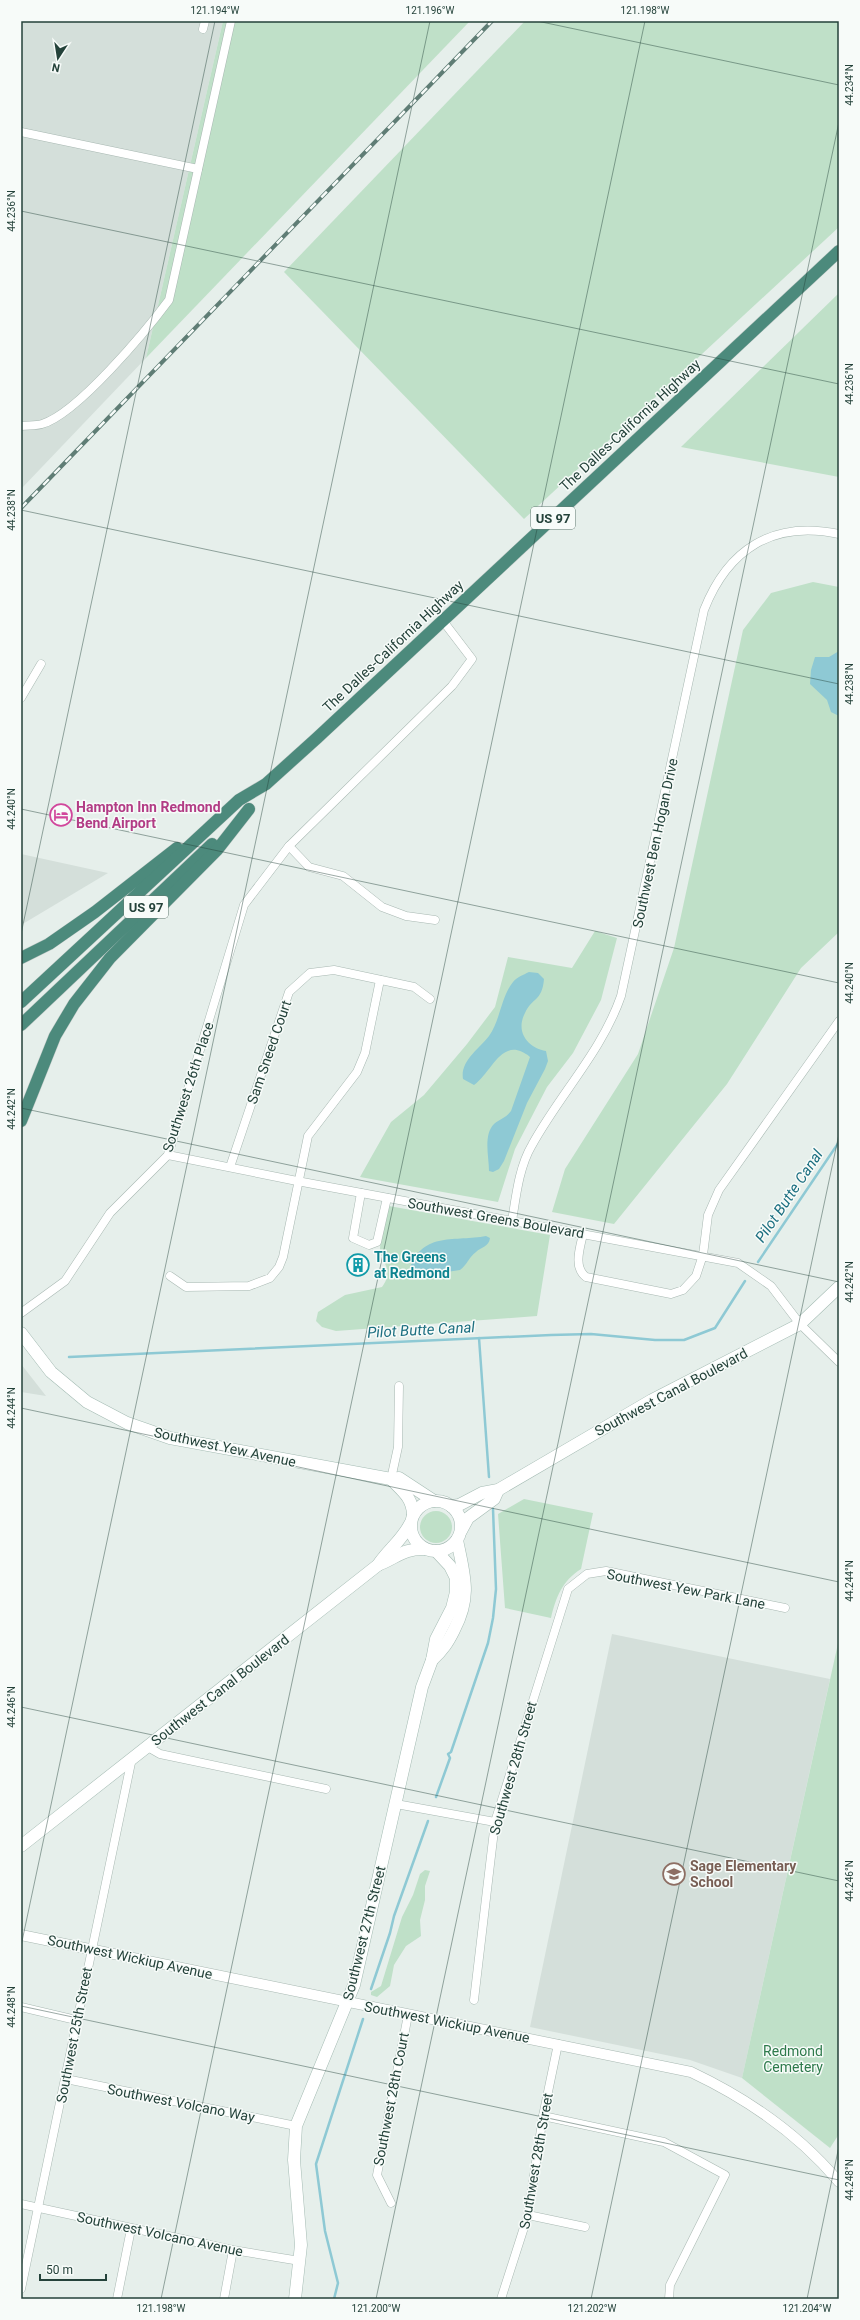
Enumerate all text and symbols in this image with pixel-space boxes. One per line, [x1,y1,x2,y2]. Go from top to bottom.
text: 121.194°W [191,5,240,16]
text: 121.196°W [406,5,455,16]
text: 121.198°W [621,5,670,16]
north arrow [38,38,78,78]
text: N [51,60,61,74]
text: 44.234°N [844,64,855,106]
text: 44.236°N [6,190,17,232]
street label: The Dalles-California Highway [556,355,704,494]
text: 44.236°N [844,363,855,405]
text: 44.238°N [6,489,17,531]
road number: US 97 [531,507,575,529]
street label: The Dalles-California Highway [319,576,467,715]
text: 44.238°N [844,663,855,705]
street label: Southwest Ben Hogan Drive [629,757,681,929]
text: 44.240°N [6,788,17,830]
place label: Hampton Inn Redmond Bend Airport [76,799,221,831]
hotel icon: Hampton Inn Redmond Bend Airport [48,802,74,828]
road number: US 97 [124,896,168,918]
text: 44.240°N [844,962,855,1004]
street label: Sam Sneed Court [244,998,294,1106]
street label: Southwest 26th Place [159,1020,217,1154]
text: 44.242°N [6,1088,17,1130]
water label: Pilot Butte Canal [751,1146,827,1246]
street label: Southwest Greens Boulevard [407,1195,585,1241]
place label: The Greens at Redmond [374,1249,450,1281]
building icon: The Greens at Redmond [345,1252,371,1278]
text: 44.242°N [844,1261,855,1303]
water label: Pilot Butte Canal [367,1318,476,1342]
street label: Southwest Canal Boulevard [592,1345,750,1439]
text: 44.244°N [6,1387,17,1429]
street label: Southwest Yew Avenue [153,1424,297,1470]
text: 44.244°N [844,1560,855,1602]
street label: Southwest Yew Park Lane [605,1566,767,1612]
street label: Southwest Canal Boulevard [148,1631,292,1749]
text: 44.246°N [6,1686,17,1728]
street label: Southwest 28th Street [486,1699,540,1837]
place label: Sage Elementary School [690,1858,797,1890]
text: 44.246°N [844,1860,855,1902]
school or university icon: Sage Elementary School [661,1861,687,1887]
street label: Southwest 27th Street [340,1864,389,2002]
street label: Southwest Wickiup Avenue [46,1932,214,1982]
street label: Southwest 25th Street [53,1965,95,2104]
text: 44.248°N [6,1986,17,2028]
street label: Southwest Wickiup Avenue [363,1998,531,2046]
street label: Southwest 28th Court [370,2031,412,2167]
park label: Redmond Cemetery [763,2043,823,2075]
street label: Southwest Volcano Way [106,2081,257,2125]
street label: Southwest 28th Street [516,2091,556,2230]
text: 44.248°N [844,2159,855,2201]
street label: Southwest Volcano Avenue [75,2209,245,2259]
scale bar [40,2256,106,2282]
text: 50 m [46,2263,73,2277]
text: 121.198°W [137,2303,186,2314]
text: 121.200°W [352,2303,401,2314]
text: 121.202°W [568,2303,617,2314]
text: 121.204°W [783,2303,832,2314]

